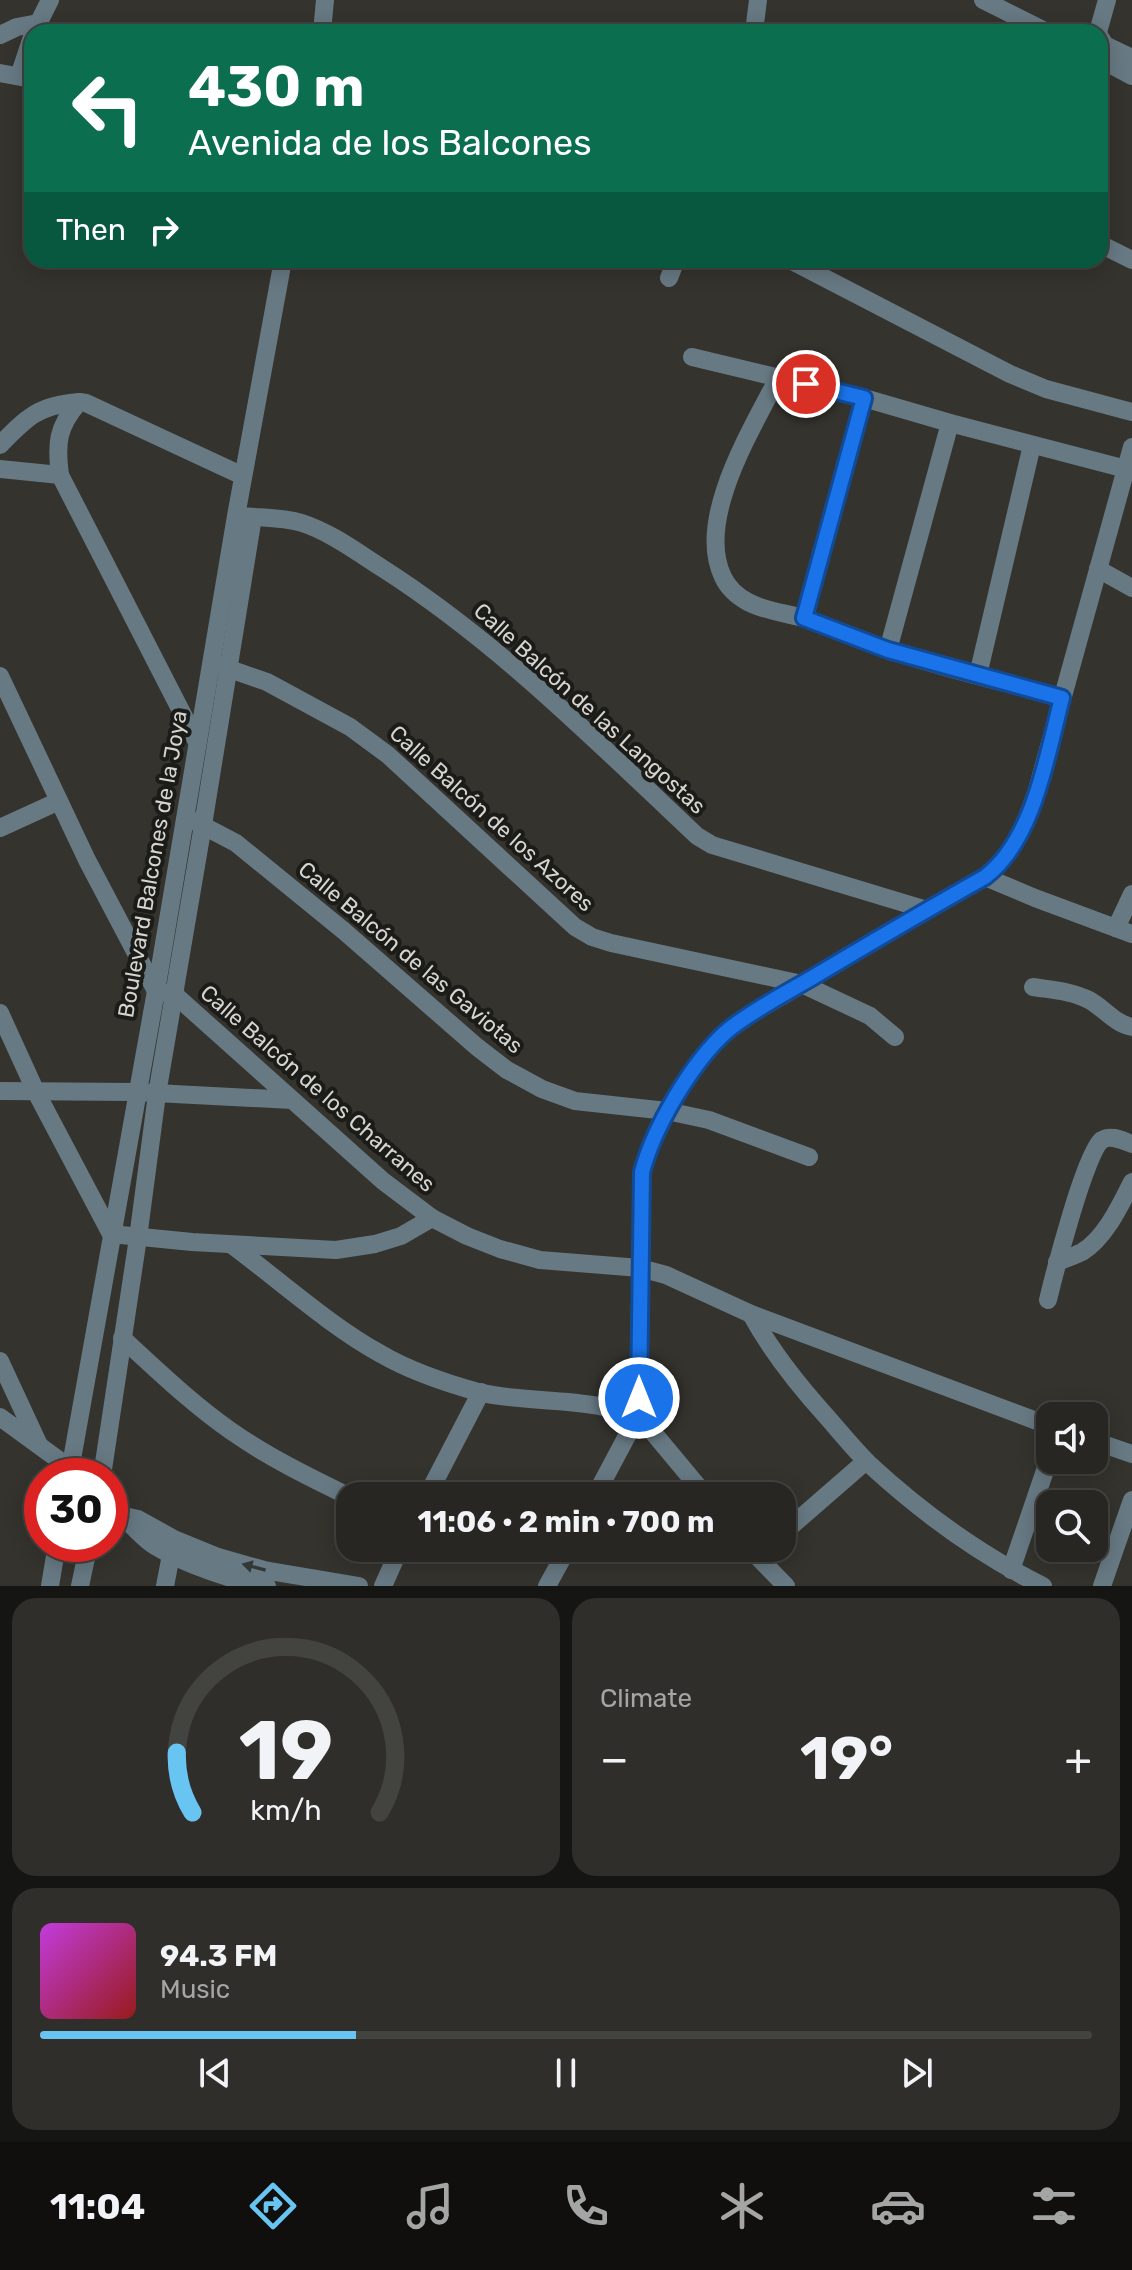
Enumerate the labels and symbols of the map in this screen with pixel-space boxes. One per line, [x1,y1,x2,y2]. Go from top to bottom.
pin [772,350,840,418]
street label: Calle Balcón de las Langostas [468,597,711,820]
street label: Boulevard Balcones de la Joya [112,708,193,1020]
street label: Calle Balcón de los Azores [384,719,599,917]
street label: Calle Balcón de las Gaviotas [293,856,528,1059]
street label: Calle Balcón de los Charranes [195,979,440,1198]
position arrow [597,1356,681,1440]
speed limit sign: 30 [24,1458,128,1562]
one-way arrow [242,1560,267,1572]

